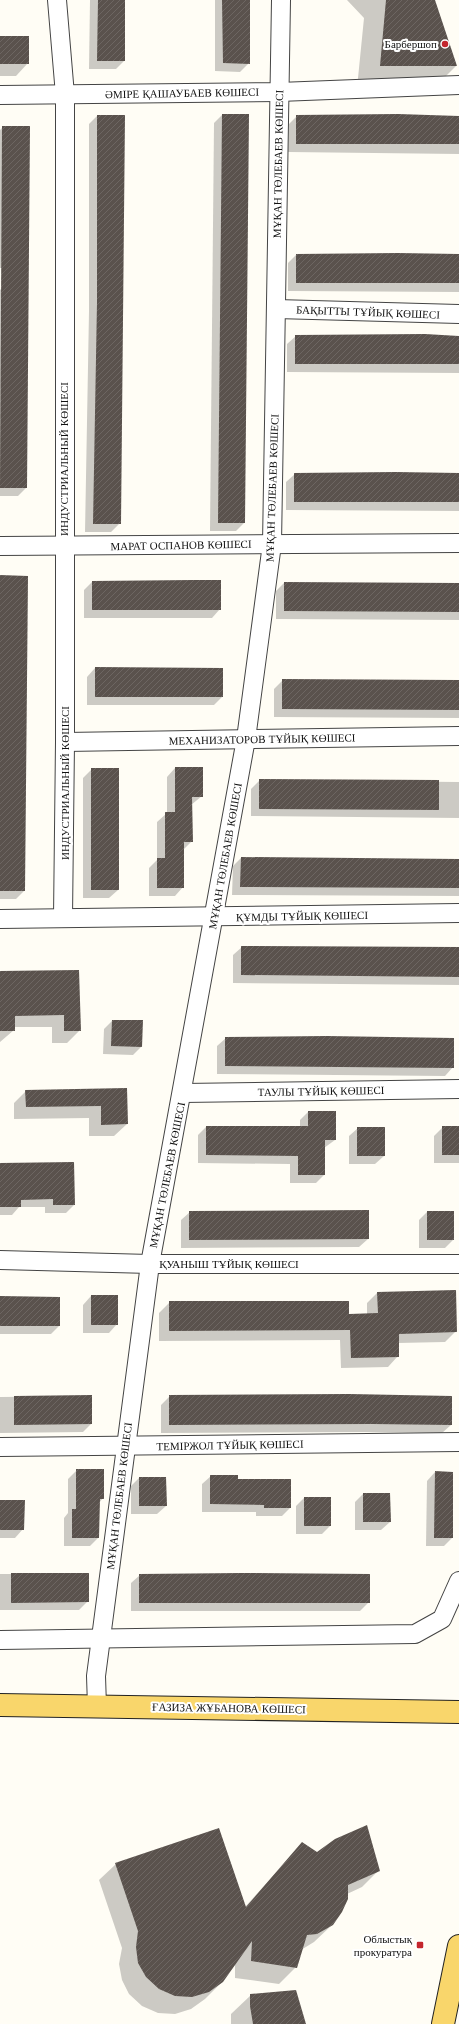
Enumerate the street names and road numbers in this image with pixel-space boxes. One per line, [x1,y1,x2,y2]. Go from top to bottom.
street label: ӘМІРЕ ҚАШАУБАЕВ КӨШЕСІ [105,85,259,101]
street label: МҰҚАН ТӨЛЕБАЕВ КӨШЕСІ [270,89,286,238]
street label: БАҚЫТТЫ ТҰЙЫҚ КӨШЕСІ [296,302,441,322]
street label: ИНДУСТРИАЛЬНЫЙ КӨШЕСІ [57,382,71,536]
street label: МҰҚАН ТӨЛЕБАЕВ КӨШЕСІ [262,413,282,562]
street label: МАРАТ ОСПАНОВ КӨШЕСІ [110,537,252,553]
street label: ИНДУСТРИАЛЬНЫЙ КӨШЕСІ [58,706,72,860]
street label: МЕХАНИЗАТОРОВ ТҰЙЫҚ КӨШЕСІ [169,730,356,748]
street label: МҰҚАН ТӨЛЕБАЕВ КӨШЕСІ [205,781,245,930]
street label: ҚҰМДЫ ТҰЙЫҚ КӨШЕСІ [236,908,368,924]
street label: ТАУЛЫ ТҰЙЫҚ КӨШЕСІ [258,1083,385,1099]
street label: МҰҚАН ТӨЛЕБАЕВ КӨШЕСІ [146,1101,188,1249]
street label: ҚУАНЫШ ТҰЙЫҚ КӨШЕСІ [159,1257,299,1271]
street label: МҰҚАН ТӨЛЕБАЕВ КӨШЕСІ [103,1421,135,1570]
street label: ТЕМІРЖОЛ ТҰЙЫҚ КӨШЕСІ [156,1437,304,1453]
street label: ҒАЗИЗА ЖҰБАНОВА КӨШЕСІ [152,1700,306,1716]

